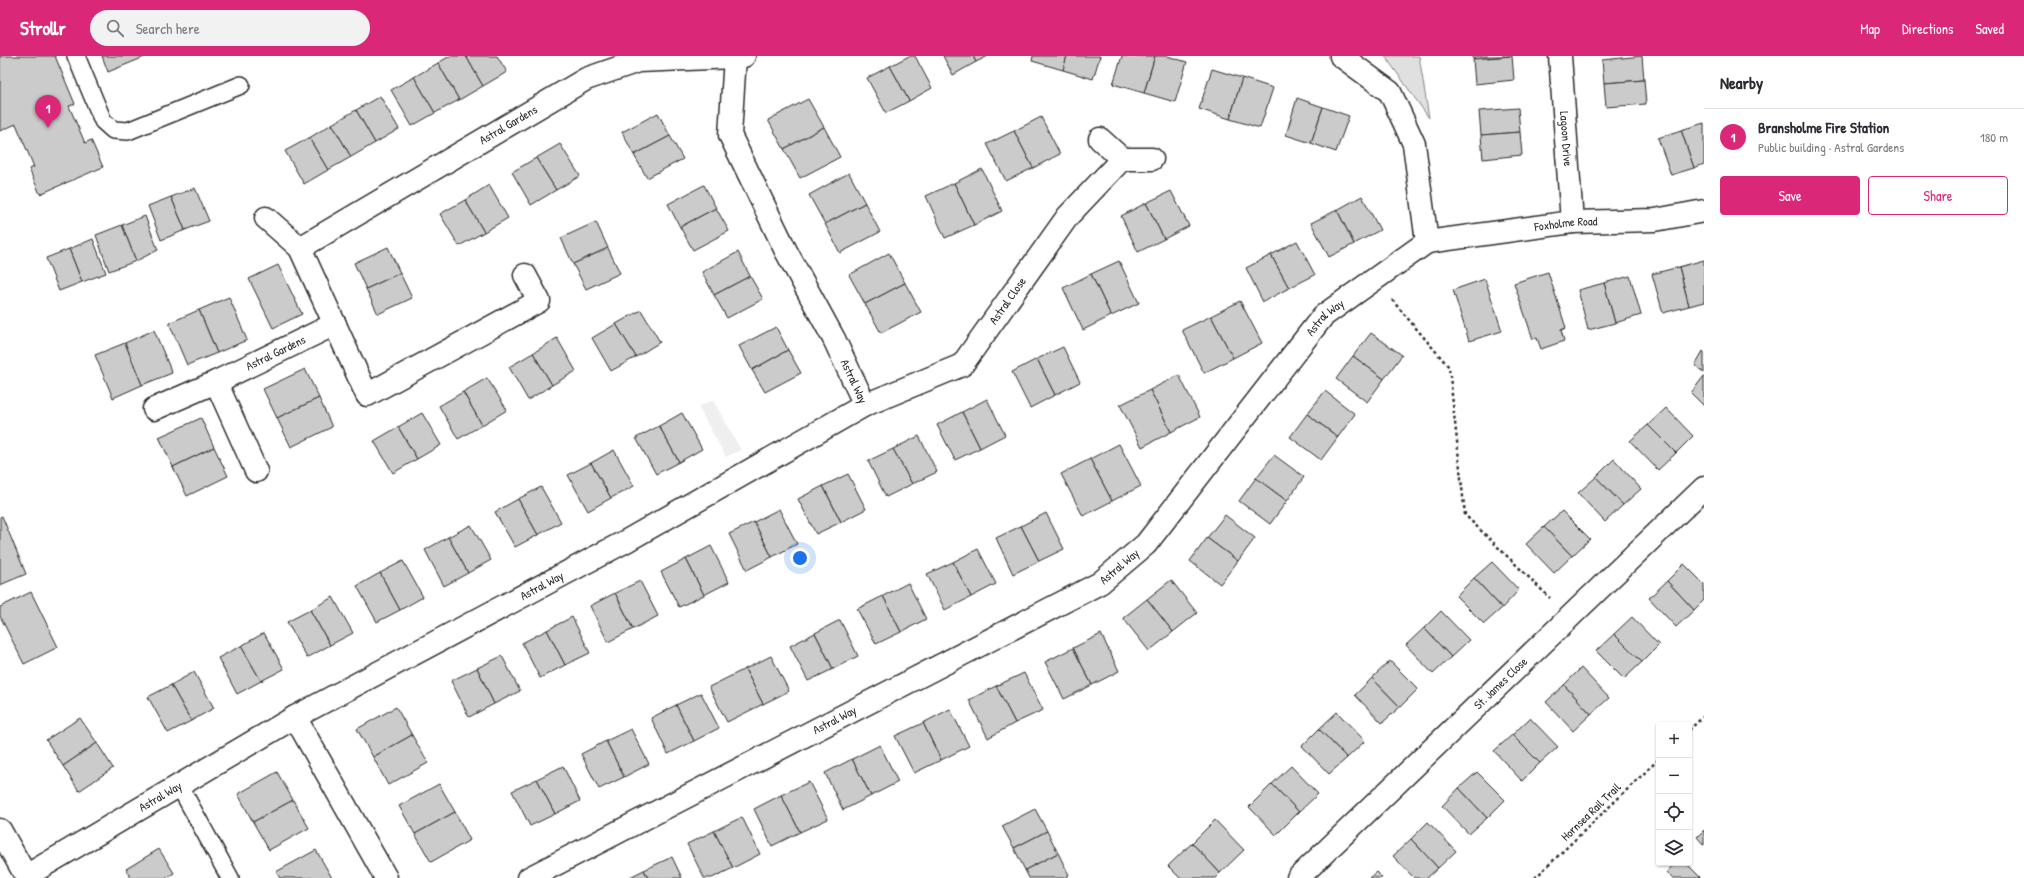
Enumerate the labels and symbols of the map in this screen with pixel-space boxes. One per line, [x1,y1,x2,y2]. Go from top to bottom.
pin: 1 [35,95,61,128]
street label: Astral Gardens [476,101,541,148]
street label: Lagoon Drive [1556,111,1577,167]
street label: Foxholme Road [1532,212,1598,235]
street label: Astral Close [985,273,1030,327]
street label: Astral Way [1302,295,1347,339]
street label: Astral Gardens [243,331,309,374]
street label: Astral Way [837,356,872,406]
street label: Astral Way [1095,545,1142,588]
your location [790,548,810,568]
street label: Astral Way [517,567,566,604]
street label: St. James Close [1470,653,1531,713]
street label: Astral Way [810,701,859,738]
street label: Astral Way [135,777,185,816]
street label: Hornsea Rail Trail [1557,778,1625,844]

